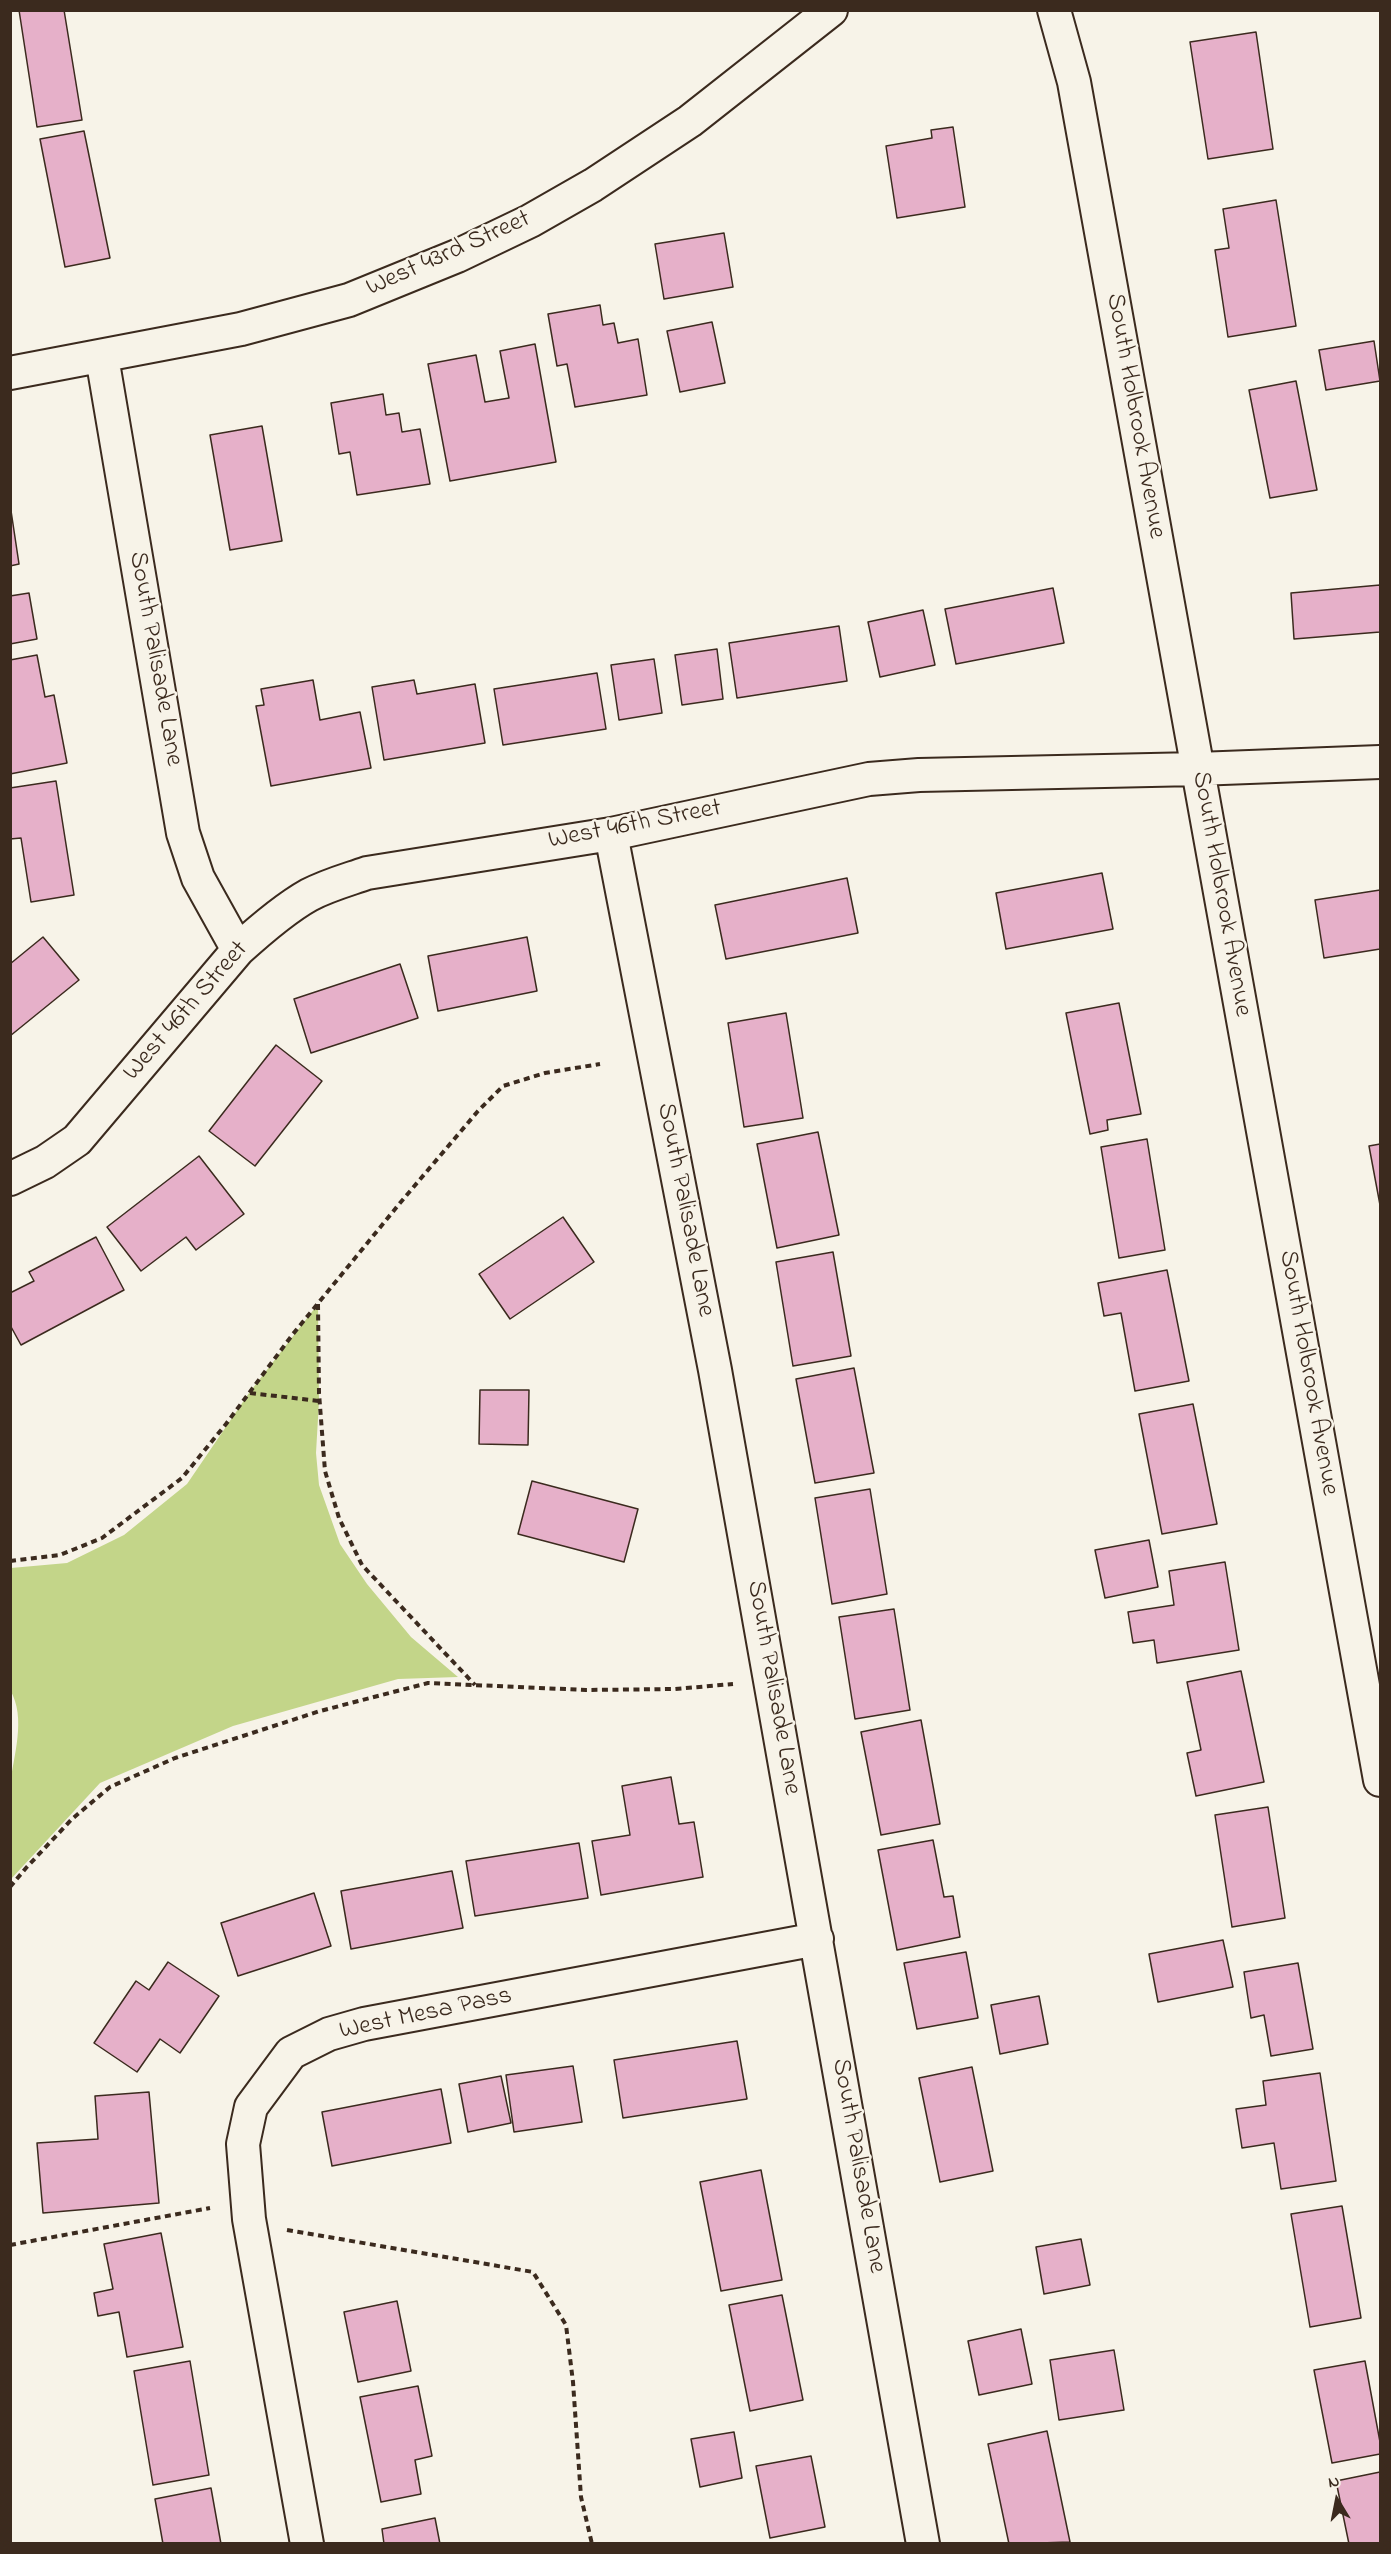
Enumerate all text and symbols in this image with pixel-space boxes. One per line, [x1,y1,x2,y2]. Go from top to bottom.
street label: West 43rd Street [362,205,536,305]
street label: South Holbrook Avenue [1097,291,1171,541]
street label: South Palisade Lane [120,549,188,769]
street label: South Holbrook Avenue [1183,769,1257,1019]
street label: West 46th Street [546,794,724,858]
street label: West 46th Street [118,936,256,1088]
street label: South Palisade Lane [648,1100,720,1320]
street label: South Holbrook Avenue [1270,1248,1344,1498]
street label: South Palisade Lane [738,1578,806,1798]
street label: West Mesa Pass [337,1981,515,2049]
street label: South Palisade Lane [823,2056,891,2276]
north arrow [1307,2470,1367,2530]
text: N [1326,2470,1341,2495]

